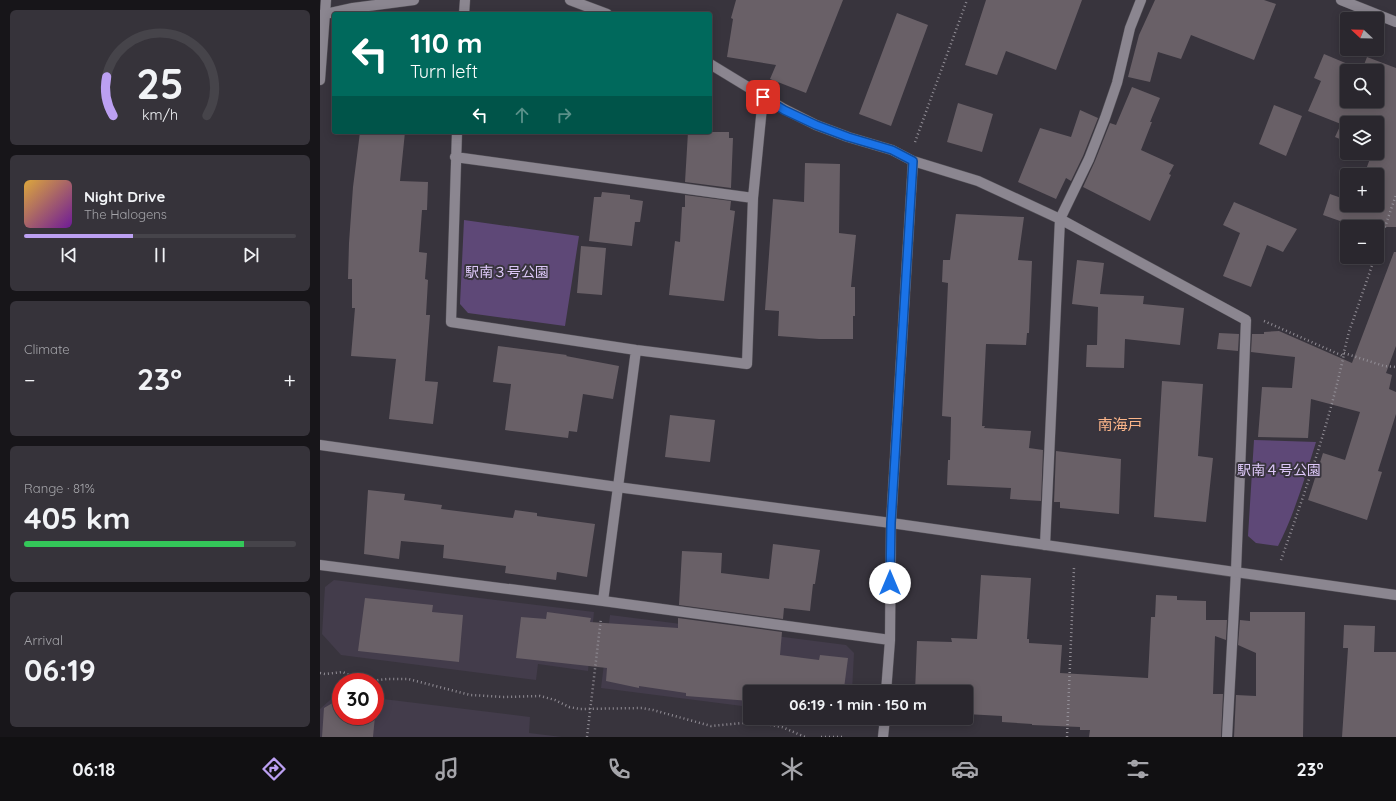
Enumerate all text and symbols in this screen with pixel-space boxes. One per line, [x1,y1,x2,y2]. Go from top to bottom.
north arrow [1340,12,1384,56]
map controls [1340,12,1384,264]
text: 110 m [410,25,483,60]
icon: left [344,28,396,80]
text: 25 [136,57,184,109]
text: Turn left [410,60,478,83]
button: search [1340,64,1384,108]
pin [746,80,780,114]
icon: arrive [752,86,774,108]
icon: left [469,104,491,126]
icon: ahead [511,104,533,126]
icon: right [553,104,575,126]
text: km/h [142,105,178,123]
button: layers [1340,116,1384,160]
button: + [1340,168,1384,212]
text: Night Drive [84,187,165,206]
text: The Halogens [84,206,167,222]
button: − [1340,220,1384,264]
icon: previous [58,244,80,266]
icon: pause [149,244,171,266]
icon: next [240,244,262,266]
park label: 駅南３号公園 [465,263,549,281]
text: Climate [24,341,70,357]
text: 23° [137,360,182,398]
text: − [24,366,35,394]
text: + [284,366,296,394]
district label: 南海戸 [1097,415,1143,434]
park label: 駅南４号公園 [1237,461,1321,479]
text: Range · 81% [24,480,95,496]
text: 405 km [24,499,130,537]
position arrow [869,562,911,604]
text: Arrival [24,632,63,648]
text: 06:19 [24,651,96,689]
speed limit sign: 30 [332,673,384,725]
text: 06:19 · 1 min · 150 m [789,695,927,714]
icon: directions [260,755,288,783]
icon: music [433,755,461,783]
icon: phone [605,755,633,783]
icon: climate [778,755,806,783]
icon: car [951,755,979,783]
icon: filters [1124,755,1152,783]
text: 06:18 [72,758,115,781]
text: 23° [1297,758,1324,781]

